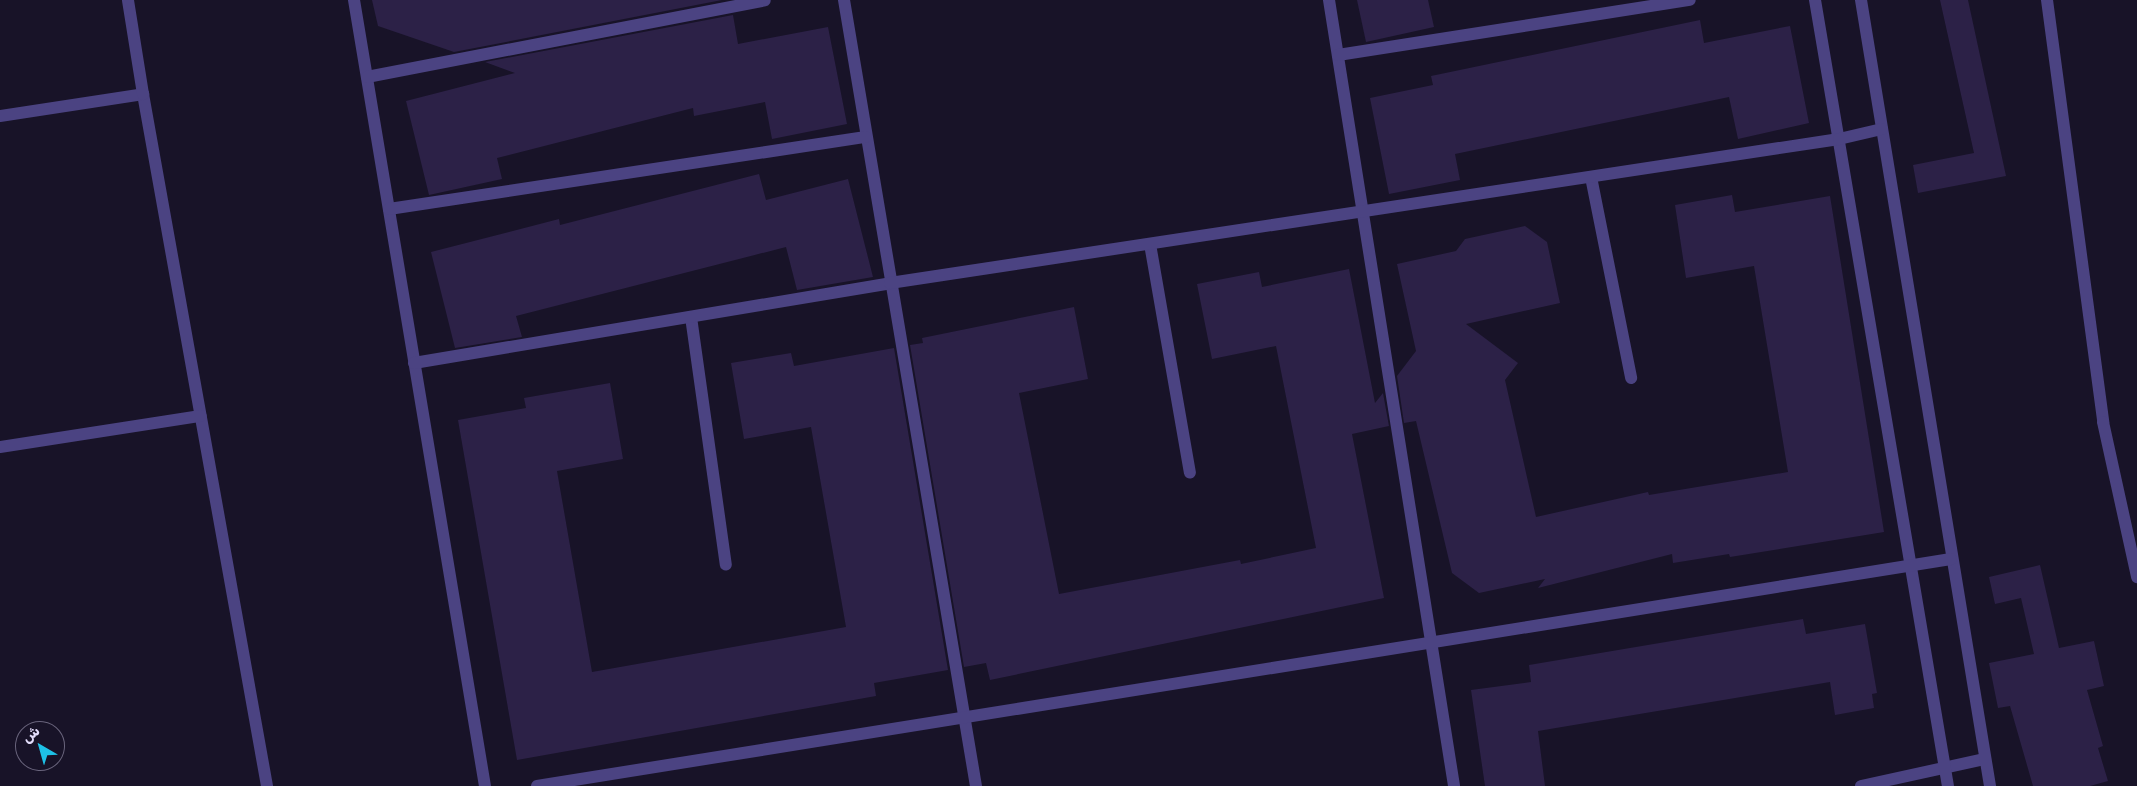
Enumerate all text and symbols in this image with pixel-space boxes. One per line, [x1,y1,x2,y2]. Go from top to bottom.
north arrow [15,721,65,771]
text: ش [19,722,43,747]

